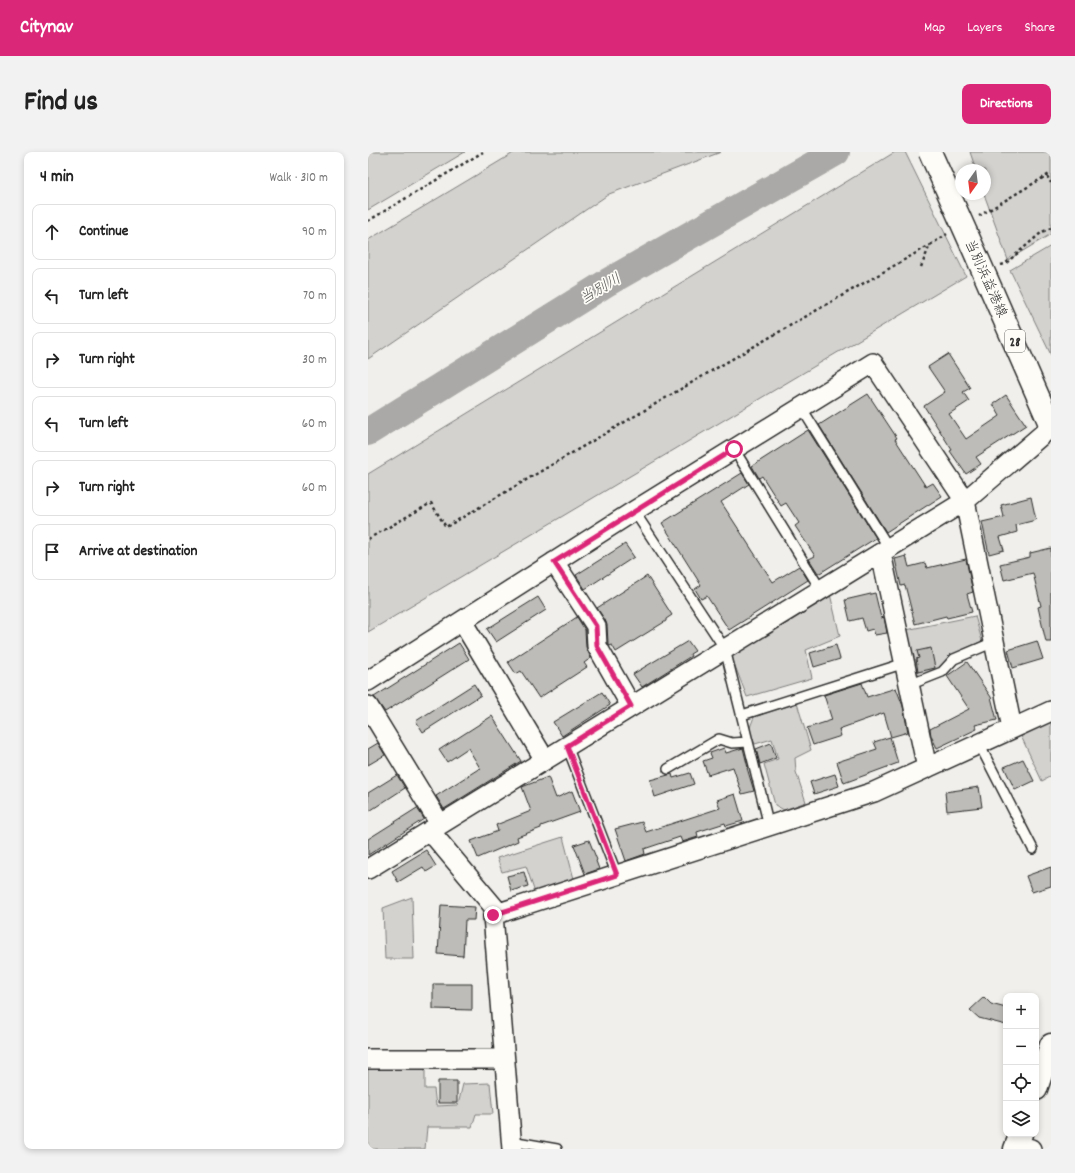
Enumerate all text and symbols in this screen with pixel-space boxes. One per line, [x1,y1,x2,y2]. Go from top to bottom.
text: Citynav [20,15,73,42]
text: Map [924,18,945,38]
text: Layers [967,18,1002,38]
text: Share [1024,18,1055,38]
text: Find us [24,84,98,124]
button: Directions [962,84,1051,124]
north arrow [955,164,991,200]
text: 4 min [40,166,74,190]
text: Walk · 310 m [269,169,328,188]
icon: ahead [41,221,63,243]
text: Continue [79,221,128,243]
text: 90 m [302,223,327,242]
street label: 当別浜益港線 [959,236,1011,321]
water label: 当別川 [576,269,626,311]
icon: left [41,285,63,307]
text: Turn left [79,285,128,307]
text: 70 m [303,287,327,306]
road number: 28 [1005,330,1025,352]
icon: right [41,349,63,371]
text: Turn right [79,349,135,371]
text: 30 m [302,351,327,370]
icon: left [41,413,63,435]
text: Turn left [79,413,128,435]
text: 60 m [302,415,327,434]
route start [725,440,743,458]
icon: right [41,477,63,499]
text: Turn right [79,477,135,499]
text: 60 m [302,479,327,498]
icon: arrive [41,541,63,563]
text: Arrive at destination [79,541,197,563]
route end [484,906,502,924]
map controls [1003,993,1039,1137]
button: + [1003,993,1039,1029]
button: − [1003,1029,1039,1065]
button: locate [1003,1065,1039,1101]
button: layers [1003,1101,1039,1137]

